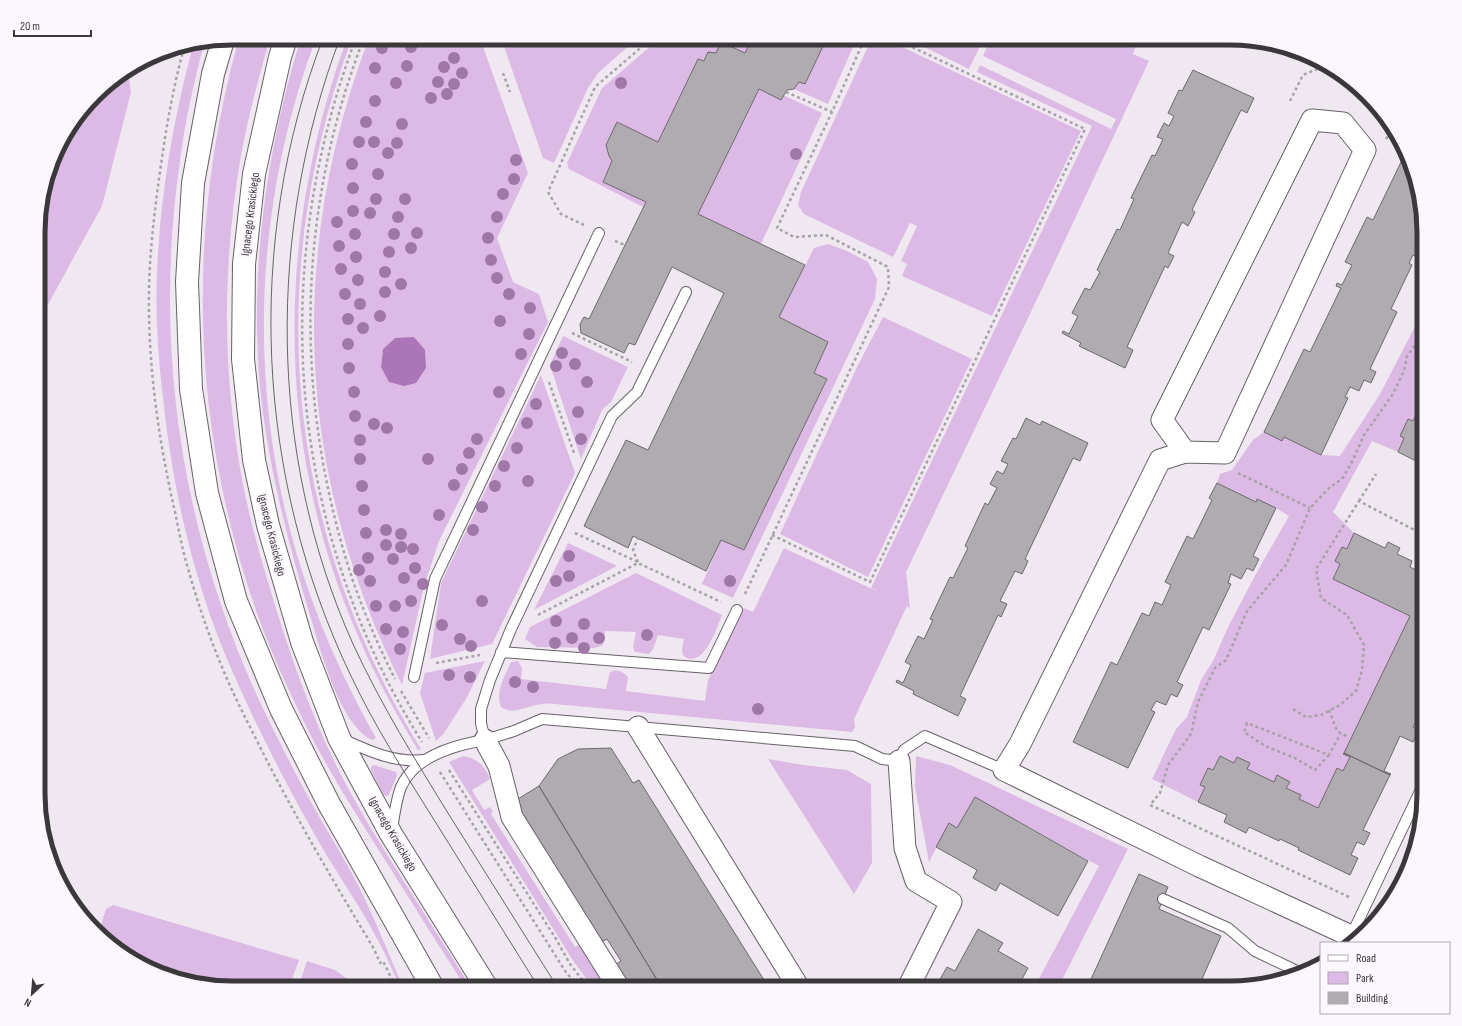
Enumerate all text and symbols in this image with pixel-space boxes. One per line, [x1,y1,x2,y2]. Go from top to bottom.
scale bar [14,12,91,38]
text: 20 m [20,19,40,34]
street label: Ignacego Krasickiego [238,171,263,257]
street label: Ignacego Krasickiego [254,493,289,578]
street label: Ignacego Krasickiego [365,794,420,874]
legend [1320,942,1450,1014]
text: Road [1356,951,1376,966]
text: Park [1356,971,1374,986]
north arrow [12,974,52,1014]
text: Building [1356,991,1388,1006]
text: N [22,995,33,1010]

